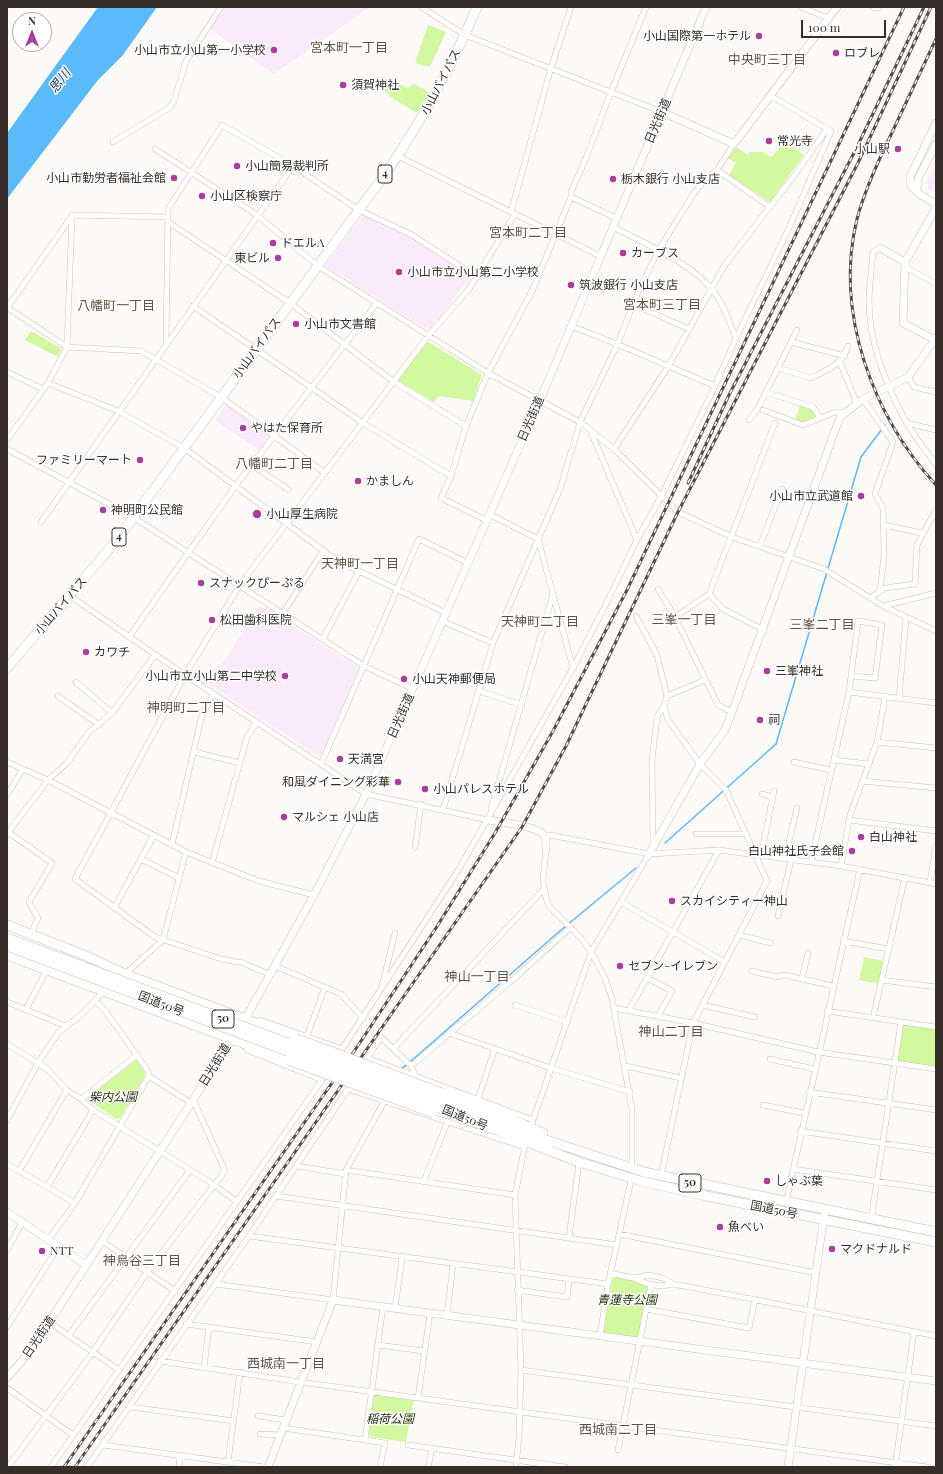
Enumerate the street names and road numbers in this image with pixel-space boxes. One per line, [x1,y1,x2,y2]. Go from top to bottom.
street label: 小山バイパス [418,47,464,117]
street label: 日光街道 [642,96,674,146]
road number: 4 [378,165,392,183]
street label: 小山バイパス [230,315,284,381]
street label: 日光街道 [515,394,547,444]
road number: 4 [112,528,126,546]
street label: 小山バイパス [32,574,90,638]
street label: 日光街道 [385,691,417,741]
street label: 国道50号 [136,989,186,1019]
road number: 50 [212,1010,234,1028]
street label: 日光街道 [196,1041,234,1089]
street label: 国道50号 [440,1102,490,1134]
road number: 50 [679,1174,701,1192]
street label: 国道50号 [749,1198,799,1222]
street label: 日光街道 [20,1313,58,1361]

